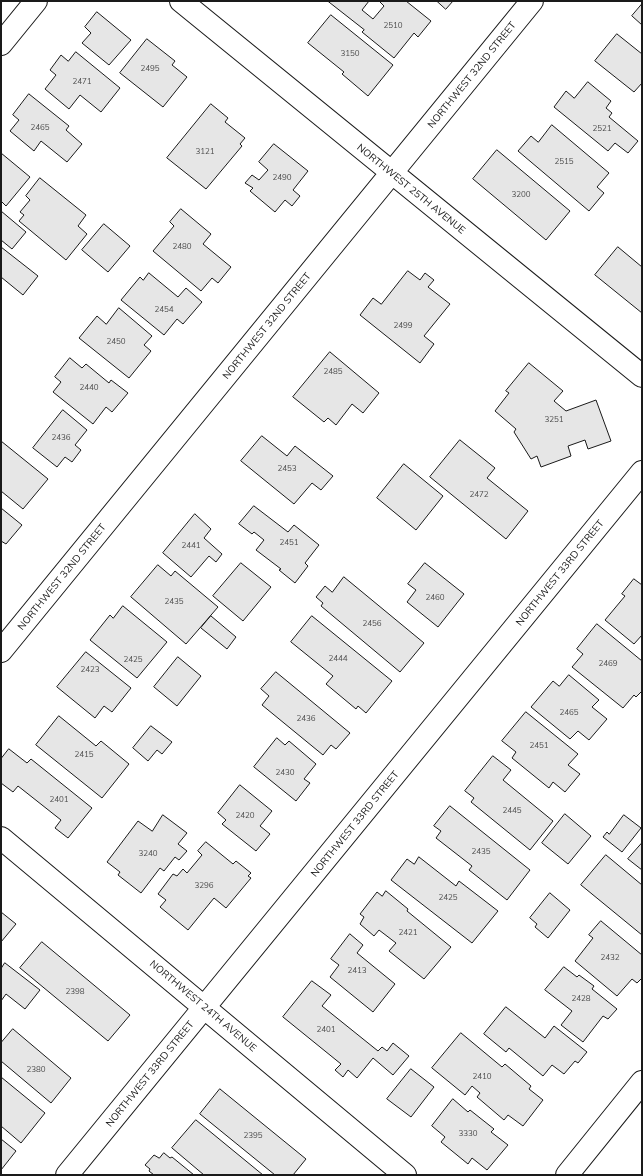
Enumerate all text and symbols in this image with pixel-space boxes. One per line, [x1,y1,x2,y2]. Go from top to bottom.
street label: NORTHWEST 32ND STREET [425,19,519,131]
house number: 2510 [383,21,403,31]
house number: 3150 [340,49,360,59]
house number: 2495 [140,64,160,74]
house number: 2471 [72,77,92,87]
house number: 2465 [30,123,50,133]
house number: 2521 [592,124,612,134]
street label: NORTHWEST 25TH AVENUE [354,142,468,236]
house number: 3121 [195,147,215,157]
house number: 2515 [554,157,574,167]
house number: 2490 [272,173,292,183]
house number: 3200 [511,190,531,200]
house number: 2480 [172,242,192,252]
street label: NORTHWEST 32ND STREET [220,270,314,382]
house number: 2454 [154,305,174,315]
house number: 2499 [393,321,413,331]
house number: 2450 [106,337,126,347]
house number: 2485 [323,367,343,377]
house number: 2440 [79,383,99,393]
house number: 3251 [544,415,564,425]
house number: 2436 [51,433,71,443]
house number: 2453 [277,464,297,474]
house number: 2472 [469,490,489,500]
street label: NORTHWEST 33RD STREET [514,518,606,628]
street label: NORTHWEST 32ND STREET [15,521,109,633]
house number: 2451 [279,538,299,548]
house number: 2441 [181,541,201,551]
house number: 2460 [425,593,445,603]
house number: 2435 [164,597,184,607]
house number: 2456 [362,619,382,629]
house number: 2444 [328,654,348,664]
house number: 2425 [123,655,143,665]
house number: 2469 [598,659,618,669]
house number: 2423 [80,665,100,675]
house number: 2465 [559,708,579,718]
house number: 2436 [296,714,316,724]
house number: 2451 [529,741,549,751]
house number: 2415 [74,750,94,760]
house number: 2430 [275,768,295,778]
street label: NORTHWEST 33RD STREET [309,769,401,879]
house number: 2401 [49,795,69,805]
house number: 2445 [502,806,522,816]
house number: 2420 [235,811,255,821]
house number: 2435 [471,847,491,857]
house number: 3240 [138,849,158,859]
house number: 3296 [194,881,214,891]
house number: 2425 [438,893,458,903]
house number: 2421 [398,928,418,938]
house number: 2432 [600,953,620,963]
street label: NORTHWEST 24TH AVENUE [147,958,259,1054]
house number: 2413 [347,966,367,976]
house number: 2398 [65,987,85,997]
house number: 2428 [571,994,591,1004]
street label: NORTHWEST 33RD STREET [104,1019,196,1129]
house number: 2401 [316,1025,336,1035]
house number: 2380 [26,1065,46,1075]
house number: 2410 [472,1072,492,1082]
house number: 3330 [458,1129,478,1139]
house number: 2395 [243,1131,263,1141]

